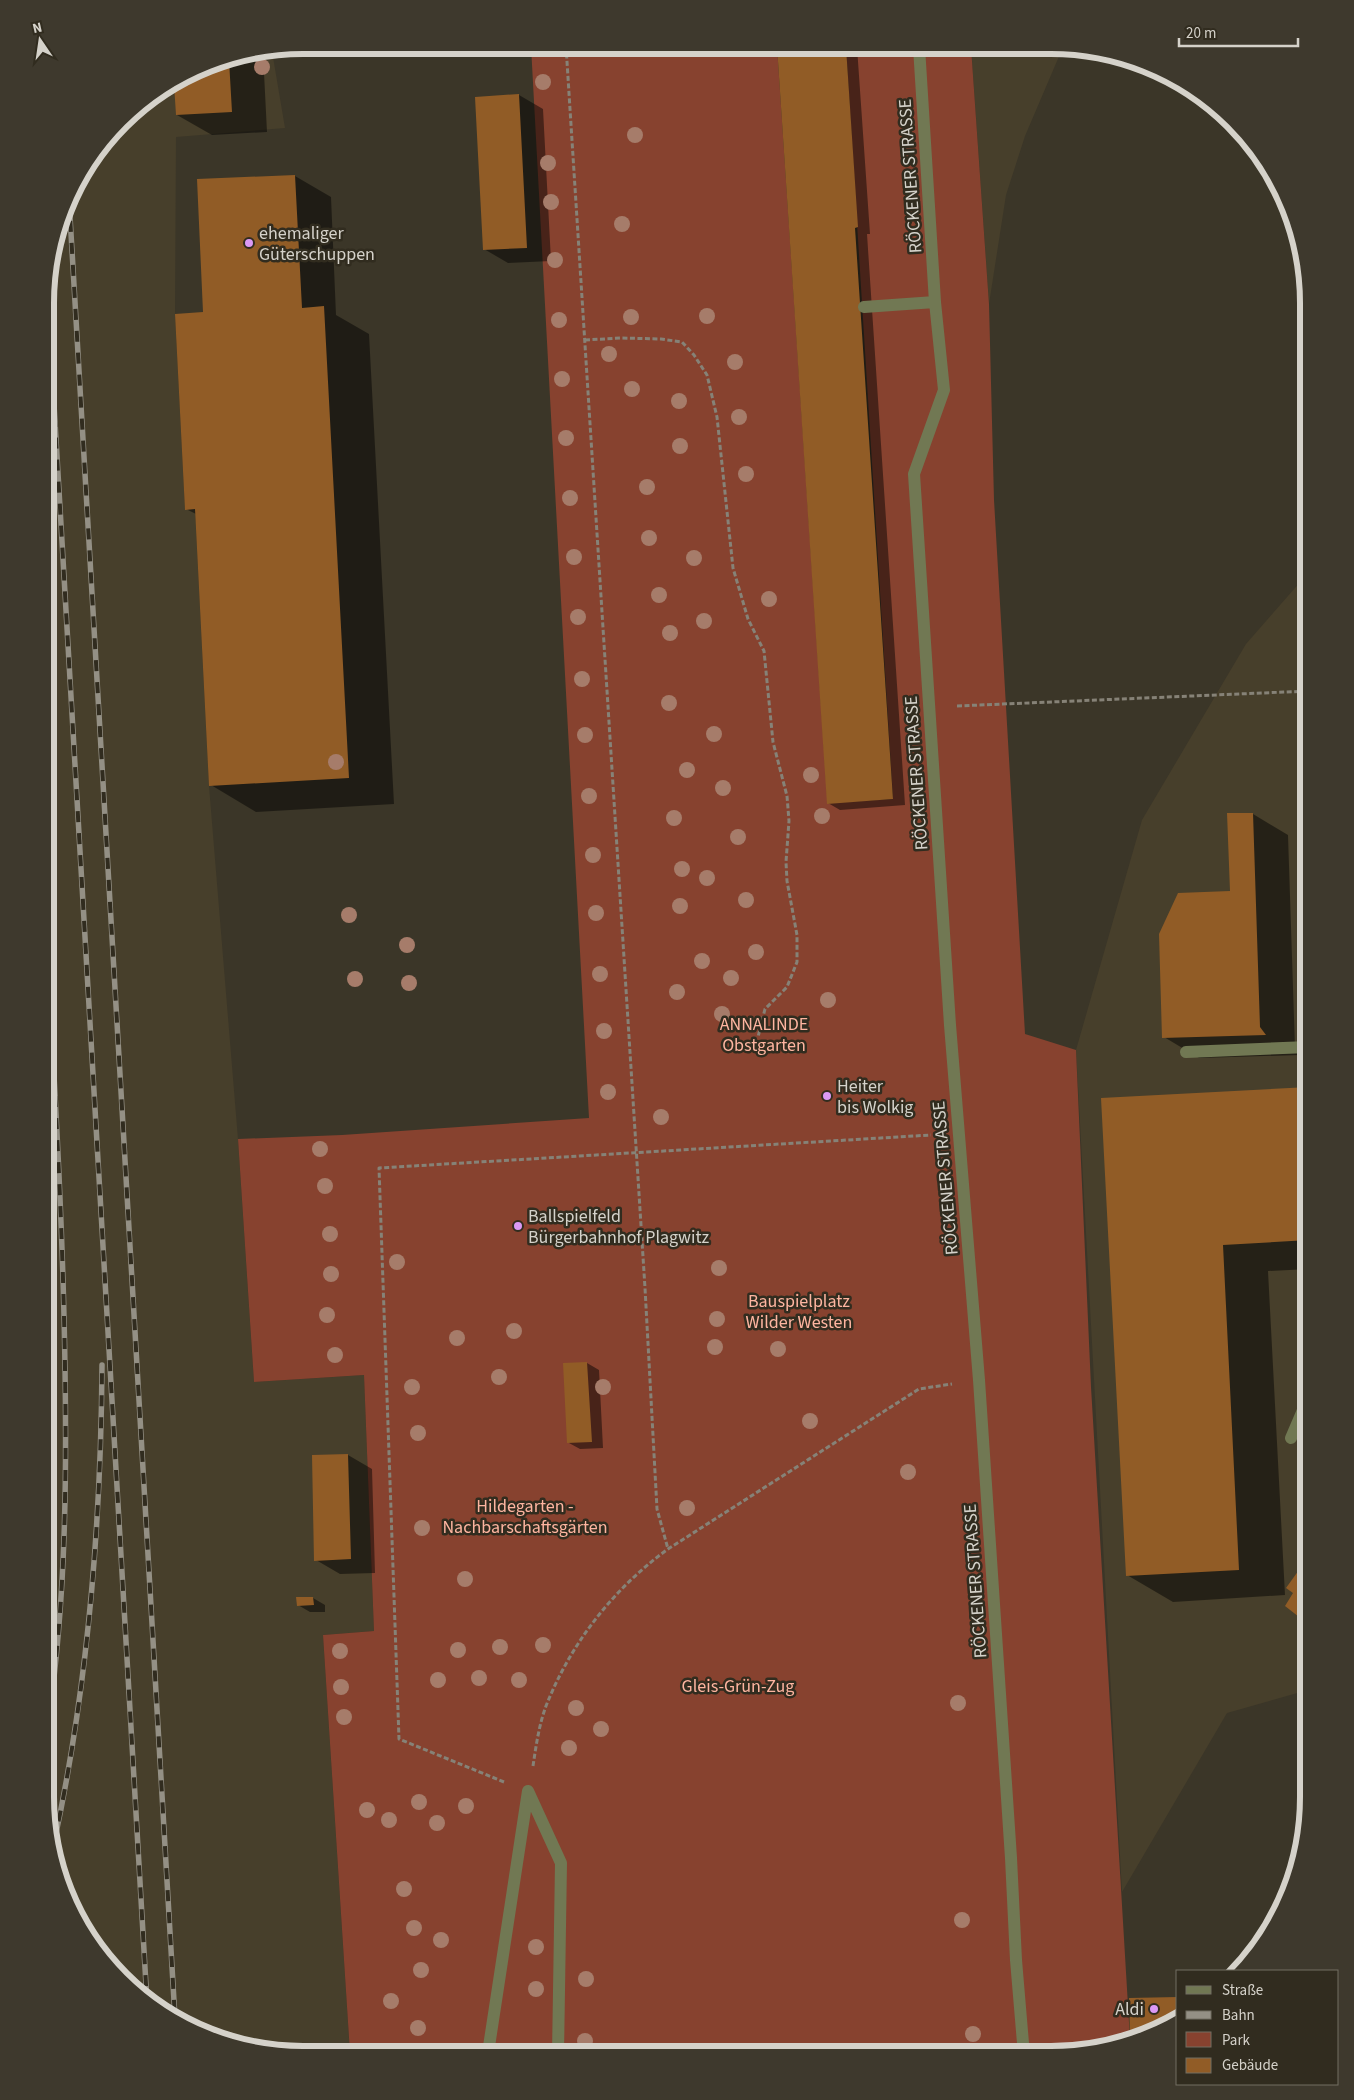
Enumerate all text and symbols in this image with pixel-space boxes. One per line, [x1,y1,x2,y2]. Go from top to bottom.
north arrow [15,15,65,65]
scale bar [1179,15,1298,47]
text: N [31,18,44,39]
text: 20 m [1186,23,1216,44]
street label: RÖCKENER STRASSE [893,98,928,254]
place label: ehemaliger Güterschuppen [259,221,375,267]
marker: ehemaliger Güterschuppen [243,237,255,249]
street label: RÖCKENER STRASSE [899,695,934,851]
park label: ANNALINDE Obstgarten [720,1012,808,1058]
place label: Heiter bis Wolkig [837,1074,913,1120]
marker: Heiter bis Wolkig [821,1090,833,1102]
street label: RÖCKENER STRASSE [926,1100,965,1256]
place label: Ballspielfeld Bürgerbahnhof Plagwitz [528,1204,710,1250]
marker: Ballspielfeld Bürgerbahnhof Plagwitz [512,1220,524,1232]
park label: Bauspielplatz Wilder Westen [746,1289,852,1335]
park label: Hildegarten - Nachbarschaftsgärten [442,1494,608,1540]
street label: RÖCKENER STRASSE [958,1503,993,1659]
park label: Gleis-Grün-Zug [682,1674,794,1699]
legend [1176,1970,1339,2085]
text: Straße [1222,1980,1263,2001]
place label: Aldi [1115,1997,1144,2022]
marker: Aldi [1148,2003,1160,2015]
text: Bahn [1222,2005,1255,2026]
text: Park [1222,2030,1251,2051]
text: Gebäude [1222,2055,1278,2076]

